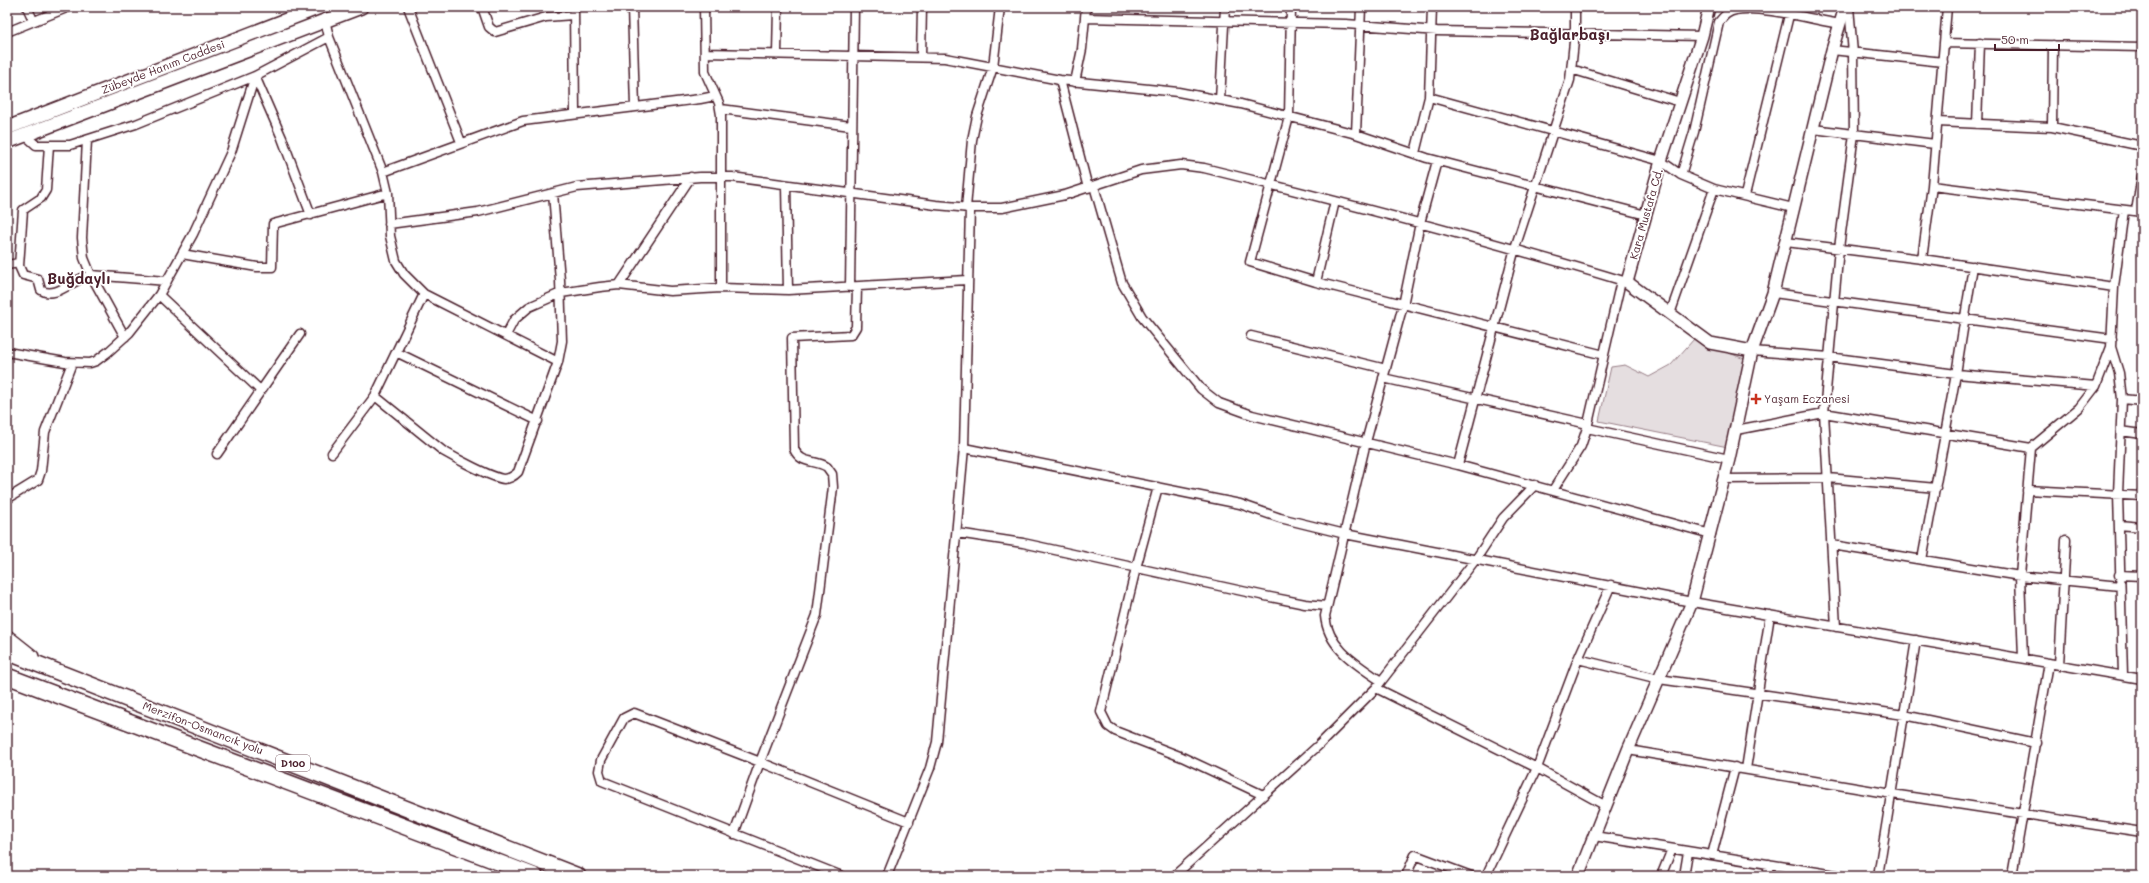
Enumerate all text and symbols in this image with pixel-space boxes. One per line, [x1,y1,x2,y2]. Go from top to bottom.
district label: Bağlarbaşı [1530,24,1610,45]
scale bar [1995,26,2059,52]
text: 50 m [2001,31,2029,47]
street label: Zübeyde Hanım Caddesi [99,36,227,97]
street label: Kara Mustafa Cd. [1625,167,1666,261]
district label: Buğdaylı [47,268,111,288]
place label: Yaşam Eczanesi [1764,391,1850,406]
marker: Yaşam Eczanesi [1751,394,1761,404]
street label: Merzifon-Osmancık yolu [141,698,266,758]
road number: D100 [276,755,310,771]

